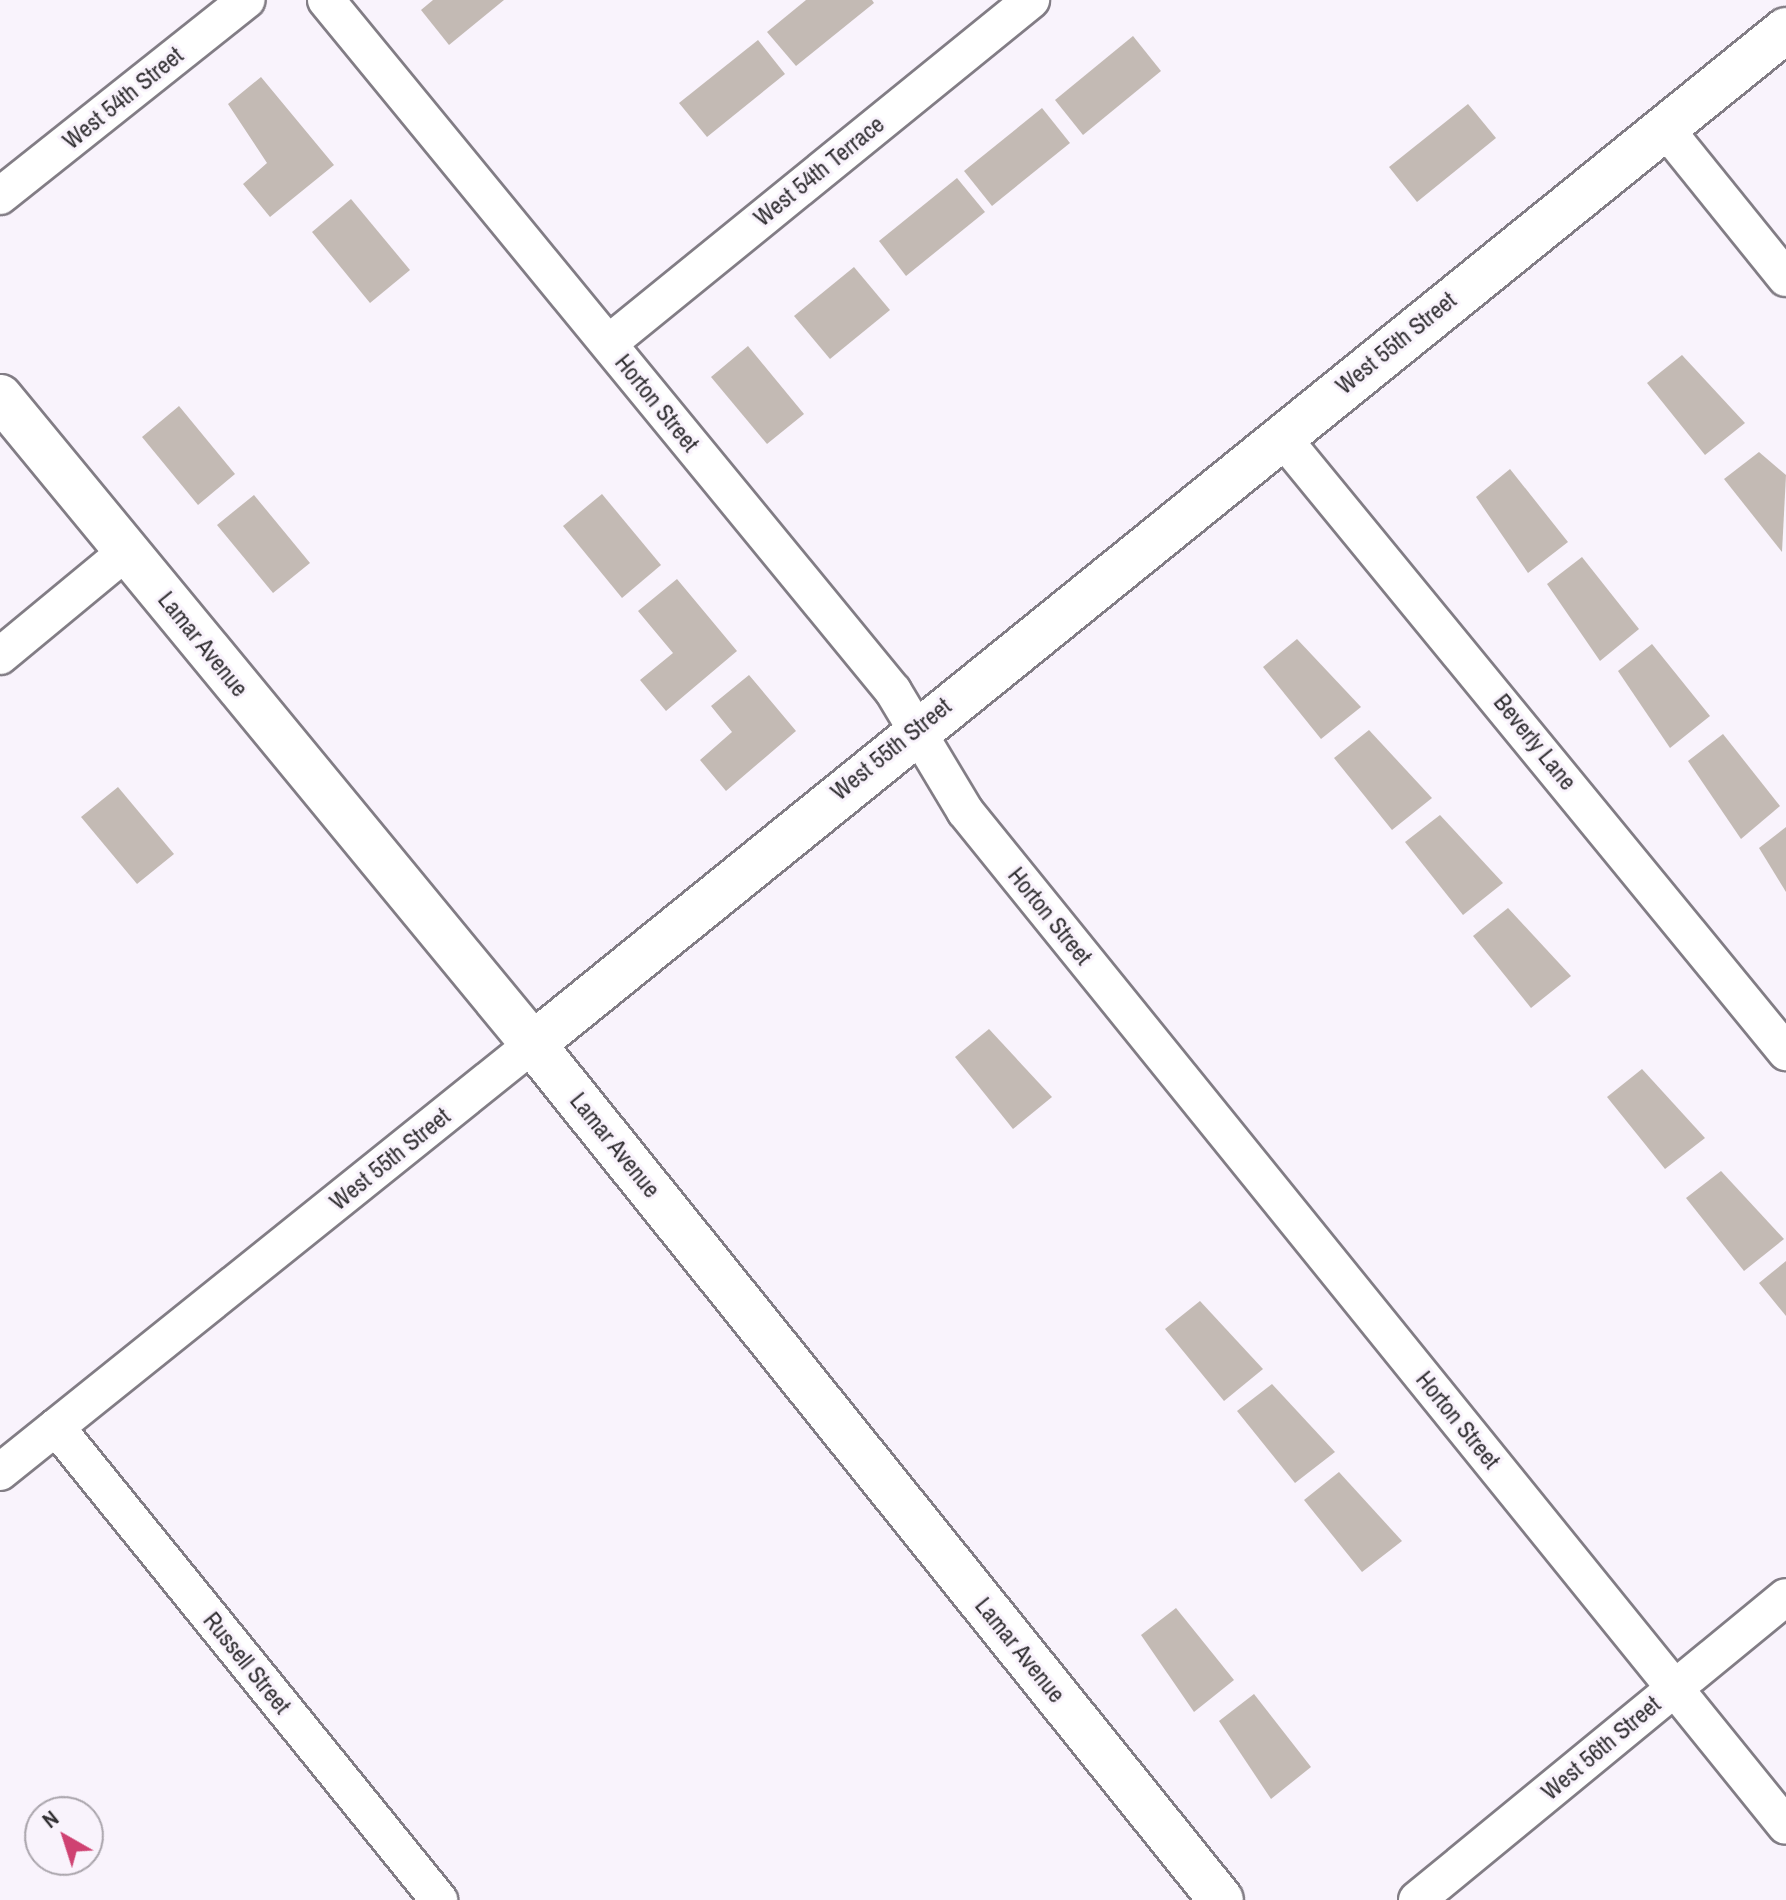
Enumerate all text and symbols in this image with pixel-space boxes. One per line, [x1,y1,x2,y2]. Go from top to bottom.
street label: West 54th Street [57,41,189,155]
street label: West 54th Terrace [748,110,890,232]
street label: West 55th Street [1330,286,1462,400]
street label: Horton Street [609,348,705,458]
street label: Lamar Avenue [152,585,254,703]
street label: Beverly Lane [1488,688,1582,796]
street label: West 55th Street [825,692,957,806]
street label: Horton Street [1002,861,1098,971]
street label: Lamar Avenue [564,1086,666,1204]
street label: West 55th Street [324,1102,456,1216]
street label: Horton Street [1410,1365,1506,1475]
street label: Lamar Avenue [969,1591,1071,1709]
street label: Russell Street [197,1606,297,1720]
street label: West 56th Street [1536,1690,1666,1806]
north arrow [24,1796,104,1876]
text: N [36,1803,65,1835]

